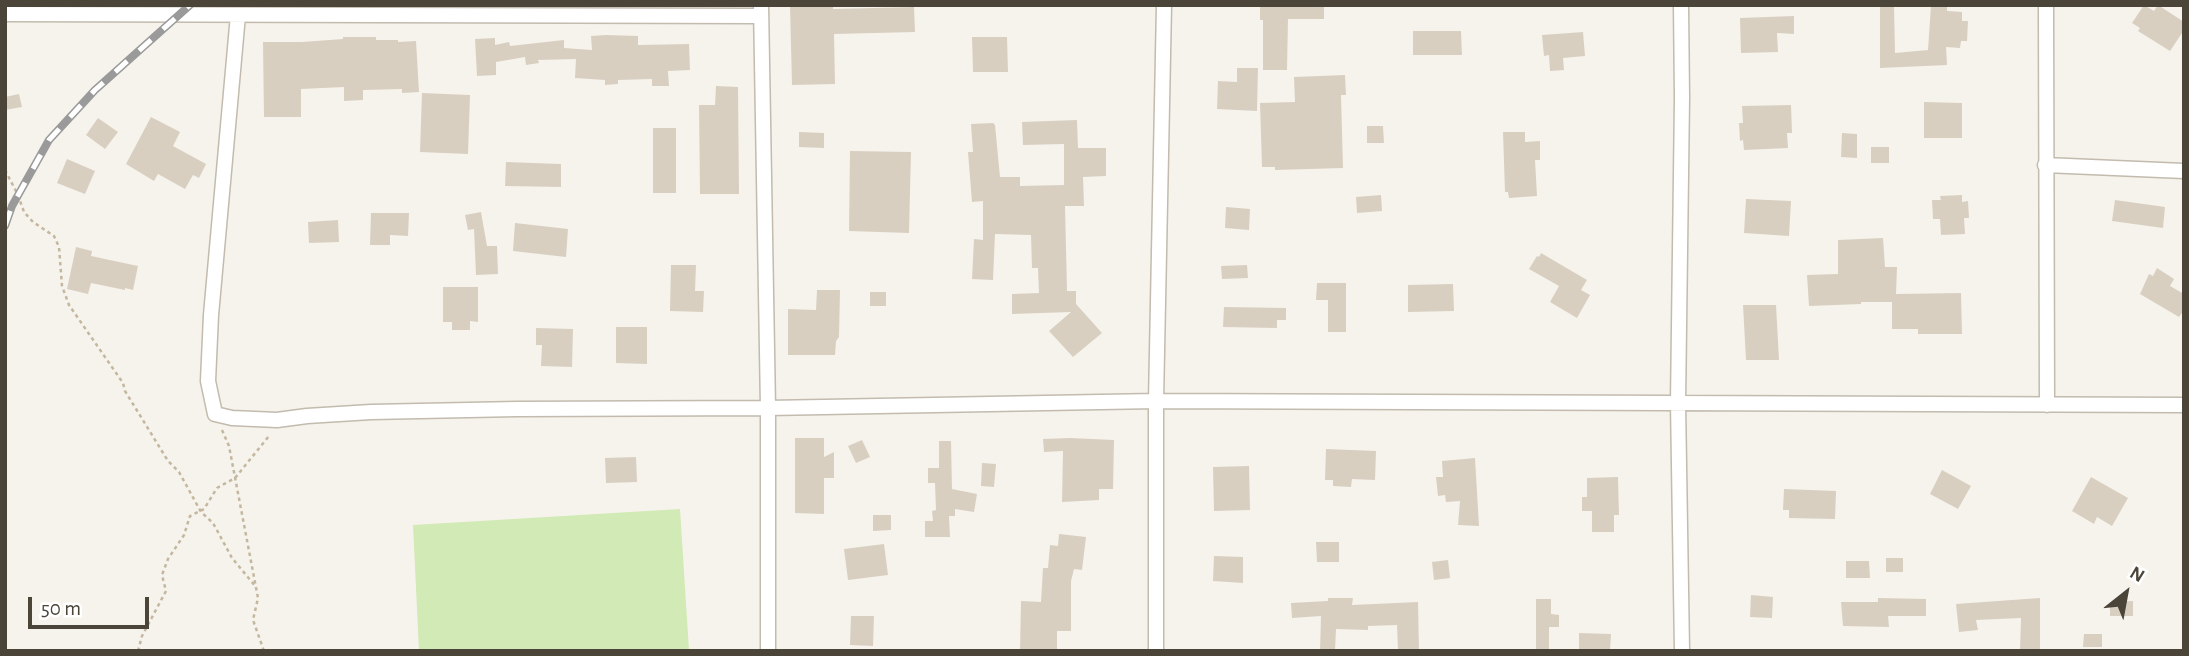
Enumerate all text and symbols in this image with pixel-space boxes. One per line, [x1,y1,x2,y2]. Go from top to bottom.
north arrow [2091,558,2161,628]
text: N [2127,563,2148,586]
scale bar [32,582,152,626]
text: 50 m [41,598,81,619]

